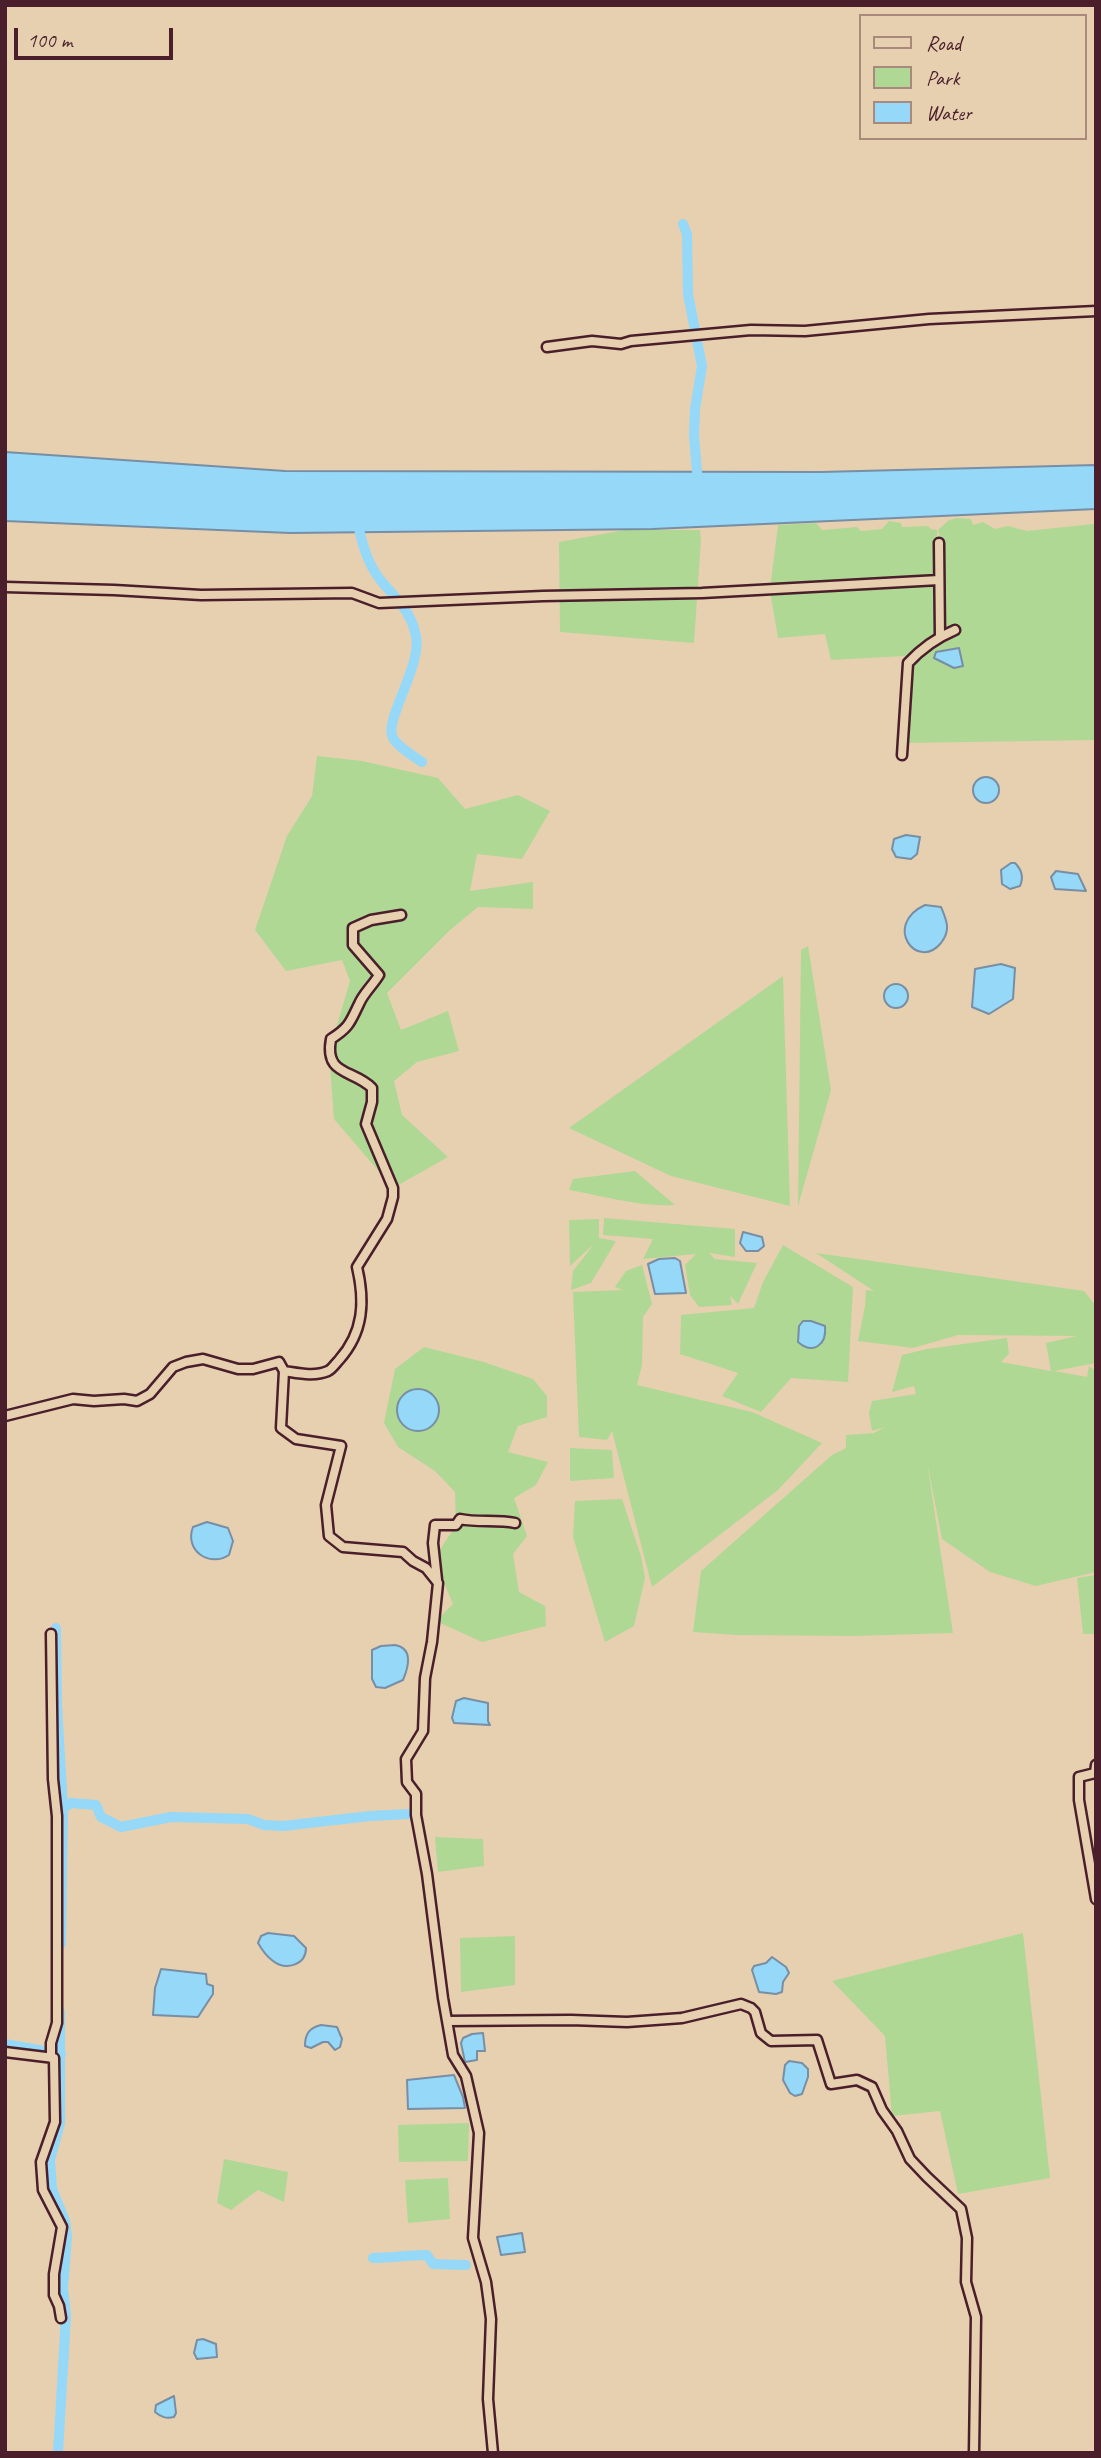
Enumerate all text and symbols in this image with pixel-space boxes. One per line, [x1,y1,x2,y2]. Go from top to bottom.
scale bar [18,14,177,58]
legend [860,14,1087,140]
text: 100 m [27,27,72,53]
text: Road [926,30,961,56]
text: Park [926,65,959,91]
text: Water [926,100,972,126]

